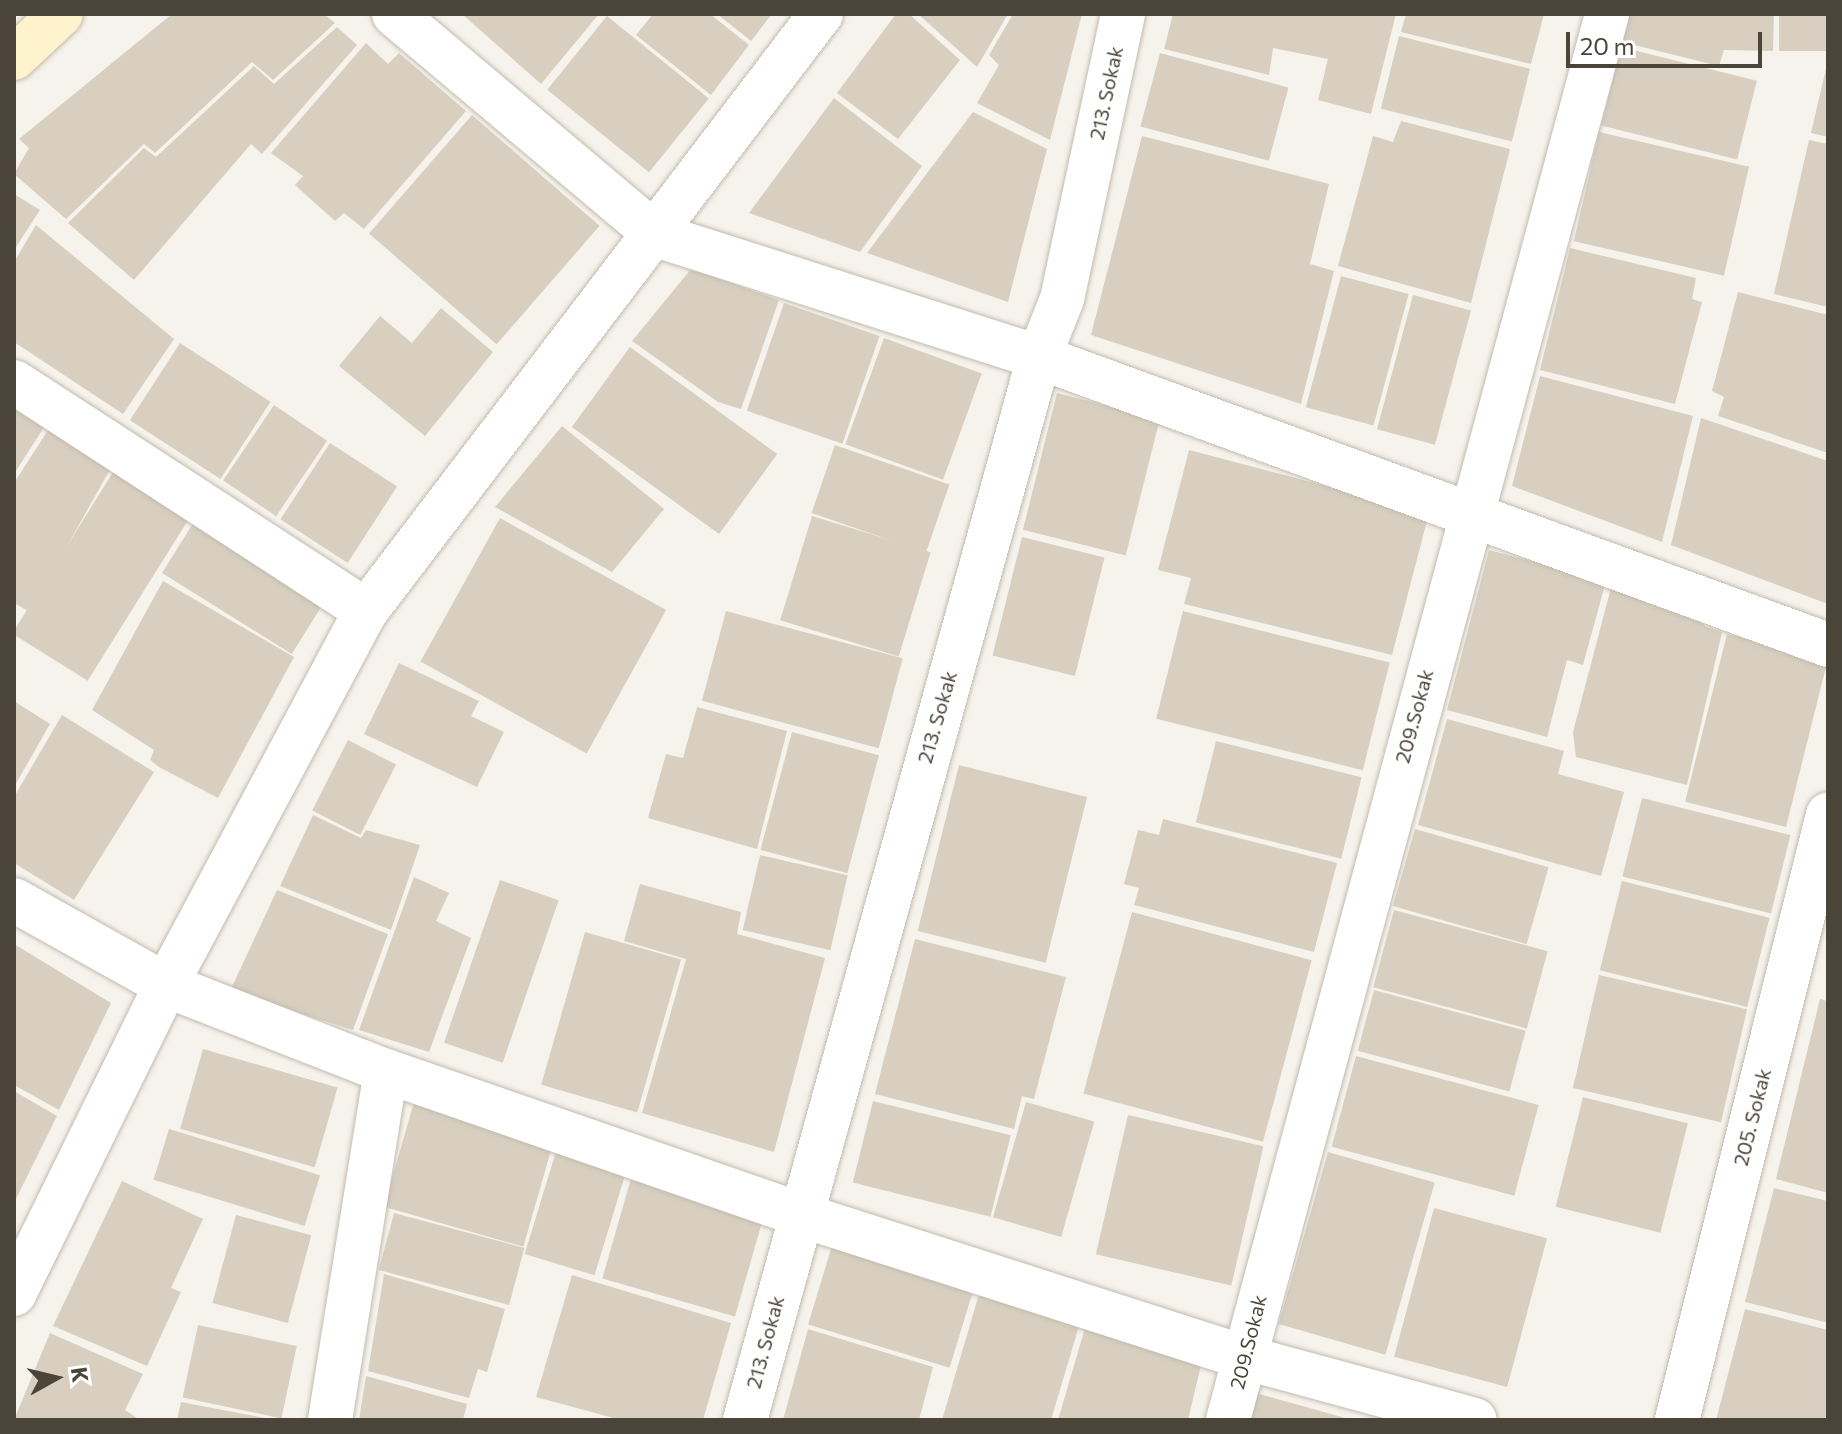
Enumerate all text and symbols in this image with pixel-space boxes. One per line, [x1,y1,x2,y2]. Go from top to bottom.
scale bar [1570,16,1766,66]
text: 20 m [1580,31,1634,60]
street label: 213. Sokak [1084,44,1128,142]
street label: 209.Sokak [1390,666,1438,766]
street label: 213. Sokak [912,668,962,766]
street label: 205. Sokak [1728,1066,1776,1168]
street label: 209.Sokak [1225,1292,1271,1392]
street label: 213. Sokak [741,1293,789,1391]
north arrow [16,1338,96,1418]
text: K [66,1365,95,1384]

